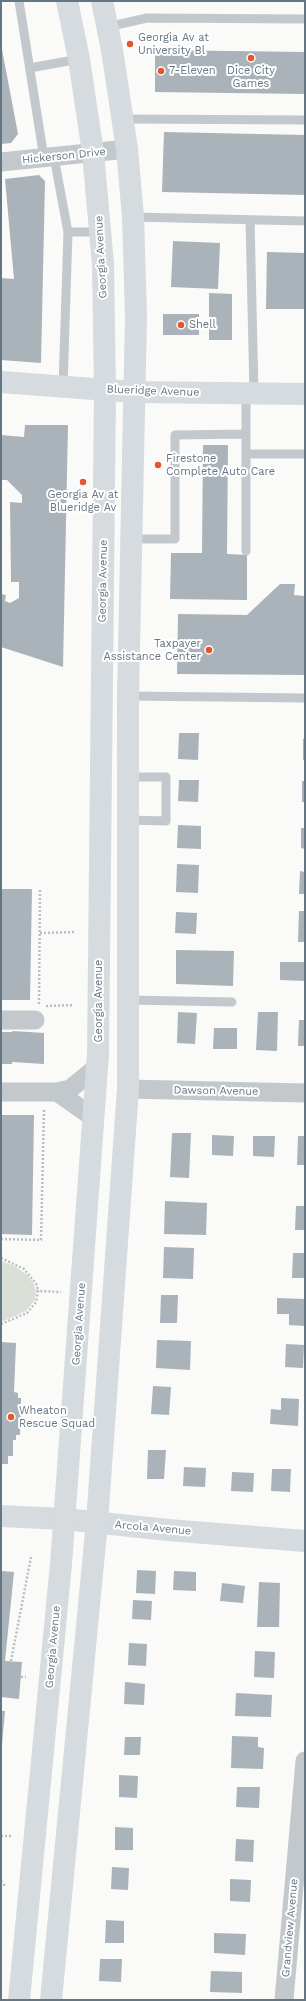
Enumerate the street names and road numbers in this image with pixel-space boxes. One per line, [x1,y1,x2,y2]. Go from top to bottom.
street label: Hickerson Drive [21,145,107,167]
street label: Georgia Avenue [92,215,110,299]
street label: Blueridge Avenue [106,383,200,399]
street label: Georgia Avenue [96,539,110,623]
street label: Georgia Avenue [92,960,106,1042]
street label: Dawson Avenue [173,1084,259,1098]
street label: Georgia Avenue [70,1282,88,1366]
street label: Arcola Avenue [114,1518,192,1538]
street label: Georgia Avenue [43,1605,63,1689]
street label: Grandview Avenue [279,1878,301,1978]

